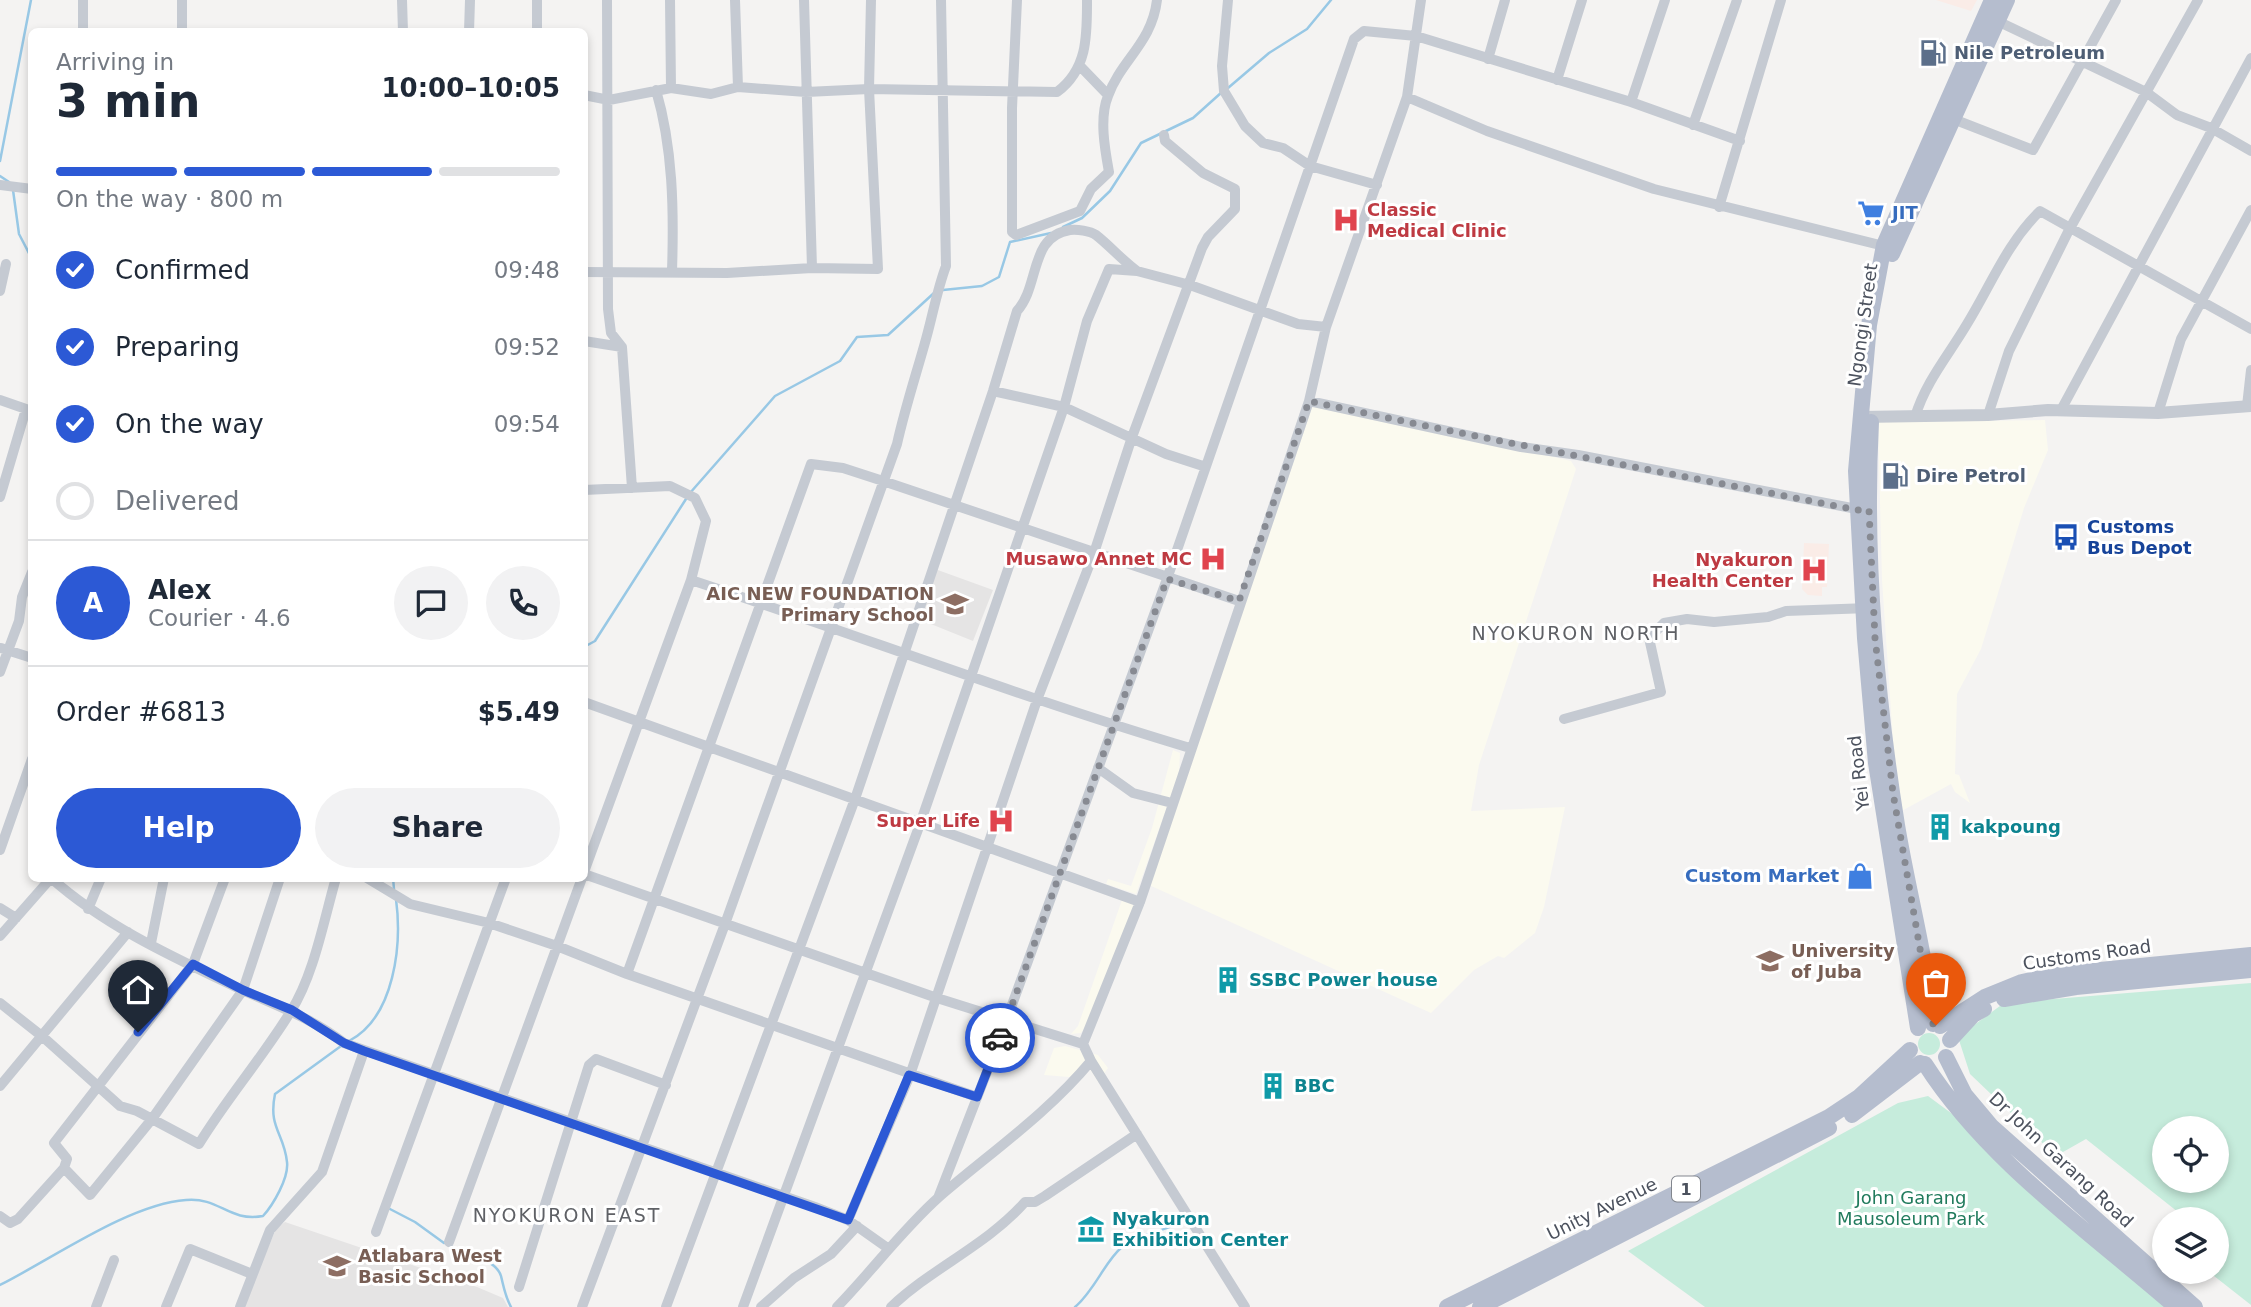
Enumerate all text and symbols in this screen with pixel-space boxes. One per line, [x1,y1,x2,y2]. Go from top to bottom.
fuel station icon: Nile Petroleum [1918,38,1948,68]
place label: Nile Petroleum [1954,42,2105,63]
text: Arriving in [56,49,174,75]
text: 10:00–10:05 [381,73,560,103]
text: 3 min [56,74,200,128]
text: On the way · 800 m [56,186,283,212]
supermarket icon: JIT [1856,198,1886,228]
place label: Classic Medical Clinic [1367,199,1507,241]
place label: JIT [1890,202,1918,223]
hospital icon: Classic Medical Clinic [1331,205,1361,235]
icon: check [56,251,94,289]
text: Confirmed [115,255,250,285]
text: 09:48 [494,257,560,283]
street label: Ngongi Street [1843,262,1882,388]
icon: check [56,328,94,366]
text: Preparing [115,332,240,362]
text: 09:52 [494,334,560,360]
icon: check [56,405,94,443]
text: On the way [115,409,264,439]
text: 09:54 [494,411,560,437]
fuel station icon: Dire Petrol [1880,461,1910,491]
place label: Dire Petrol [1916,465,2026,486]
text: Delivered [115,486,239,516]
place label: Customs Bus Depot [2087,516,2192,558]
bus stop icon: Customs Bus Depot [2051,522,2081,552]
hospital icon: Musawo Annet MC [1198,544,1228,574]
place label: Musawo Annet MC [1005,548,1192,569]
place label: Nyakuron Health Center [1652,549,1793,591]
hospital icon: Nyakuron Health Center [1799,555,1829,585]
button: chat [394,566,468,640]
button: phone [486,566,560,640]
text: Alex [148,575,211,605]
place label: AIC NEW FOUNDATION Primary School [706,583,934,625]
text: A [83,588,103,618]
school or university icon: AIC NEW FOUNDATION Primary School [940,589,970,619]
text: Courier · 4.6 [148,605,291,631]
district label: NYOKURON NORTH [1472,622,1680,644]
text: Order #6813 [56,697,226,727]
text: $5.49 [478,697,560,727]
street label: Yei Road [1843,734,1874,813]
button: Help [56,788,301,868]
button: Share [315,788,560,868]
hospital icon: Super Life [986,806,1016,836]
place label: Super Life [876,810,980,831]
building icon: kakpoung [1925,812,1955,842]
place label: kakpoung [1961,816,2061,837]
shop icon: Custom Market [1845,861,1875,891]
place label: Custom Market [1685,865,1839,886]
street label: Customs Road [2021,935,2152,974]
place label: University of Juba [1791,940,1895,982]
school or university icon: University of Juba [1755,946,1785,976]
pin [1906,953,1966,1025]
pin [108,960,168,1032]
icon: bag [1917,964,1955,1002]
building icon: SSBC Power house [1213,965,1243,995]
place label: SSBC Power house [1249,969,1438,990]
icon: home [119,971,157,1009]
courier [965,1003,1035,1073]
icon: car [981,1019,1019,1057]
building icon: BBC [1258,1071,1288,1101]
place label: BBC [1294,1075,1335,1096]
street label: Dr John Garang Road [1985,1088,2138,1232]
map controls [2152,1116,2229,1284]
button: locate [2152,1116,2229,1193]
street label: Unity Avenue [1543,1173,1660,1244]
road number: 1 [1672,1176,1700,1202]
park label: John Garang Mausoleum Park [1837,1187,1986,1229]
district label: NYOKURON EAST [473,1204,661,1226]
button: layers [2152,1207,2229,1284]
place label: Nyakuron Exhibition Center [1112,1208,1288,1250]
museum icon: Nyakuron Exhibition Center [1076,1214,1106,1244]
place label: Atlabara West Basic School [358,1245,502,1287]
school or university icon: Atlabara West Basic School [322,1251,352,1281]

